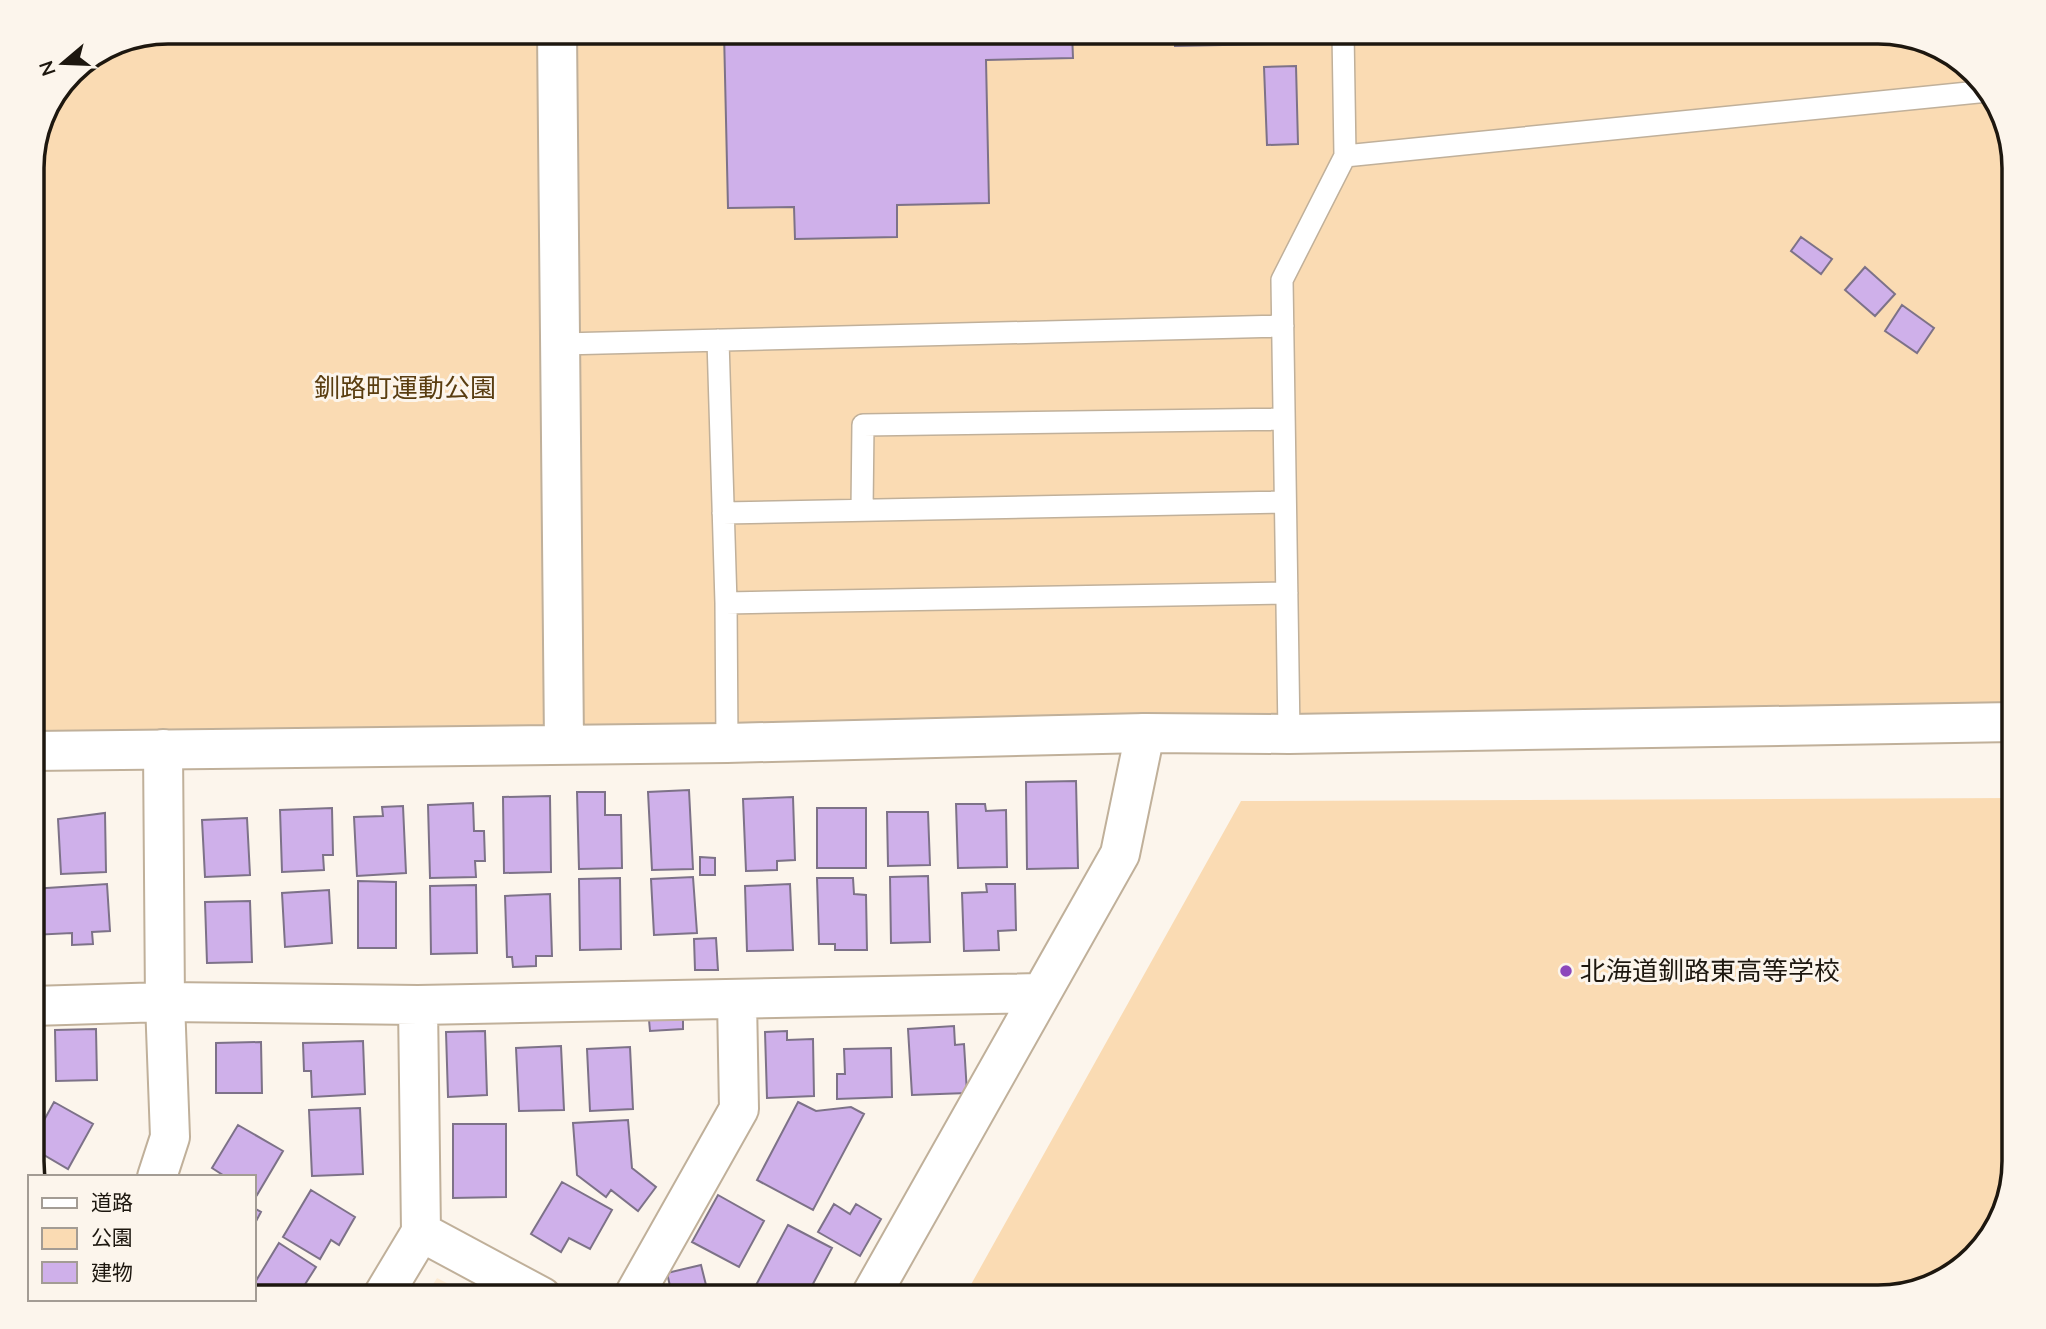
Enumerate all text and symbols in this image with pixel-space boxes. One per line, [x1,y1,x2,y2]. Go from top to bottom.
north arrow [28,28,98,98]
text: N [33,58,61,79]
park label: 釧路町運動公園 [314,371,496,404]
place label: 北海道釧路東高等学校 [1580,954,1840,987]
marker: 北海道釧路東高等学校 [1558,963,1574,979]
legend [28,1175,256,1301]
text: 道路 [91,1189,133,1215]
text: 公園 [91,1224,133,1250]
text: 建物 [91,1259,133,1285]

